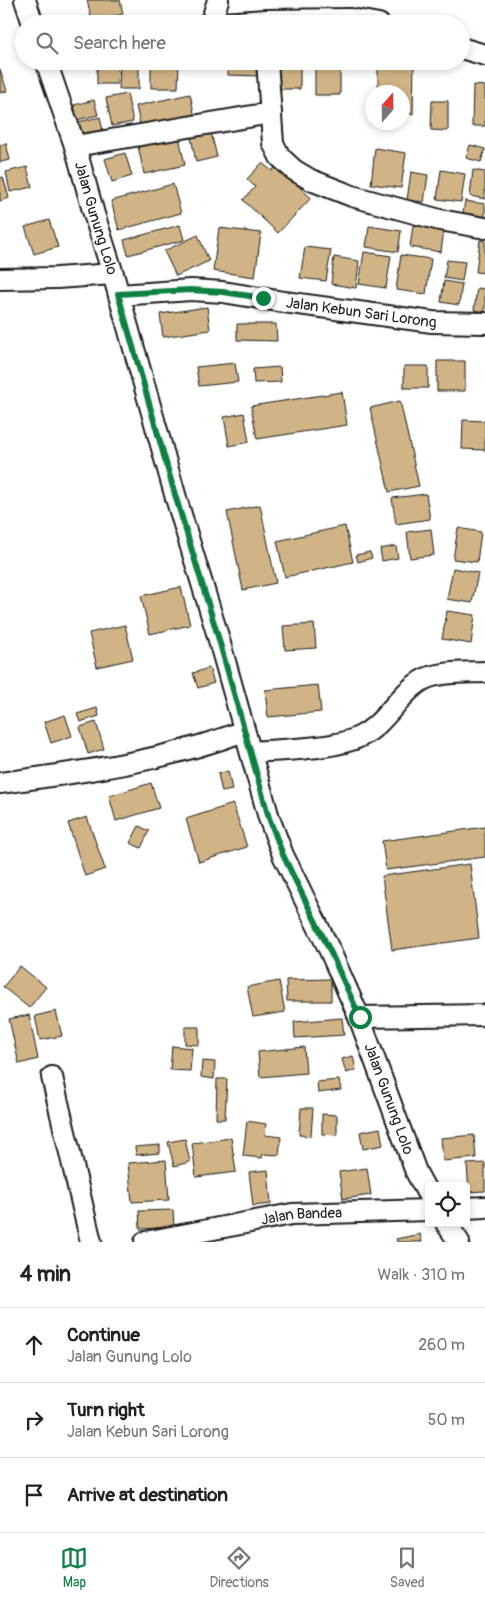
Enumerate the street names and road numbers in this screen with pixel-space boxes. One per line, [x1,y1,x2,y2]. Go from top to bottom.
street label: Jalan Gunung Lolo [70,160,122,277]
street label: Jalan Kebun Sari Lorong [285,293,437,332]
street label: Jalan Gunung Lolo [359,1041,418,1157]
street label: Jalan Bandea [259,1204,342,1230]

